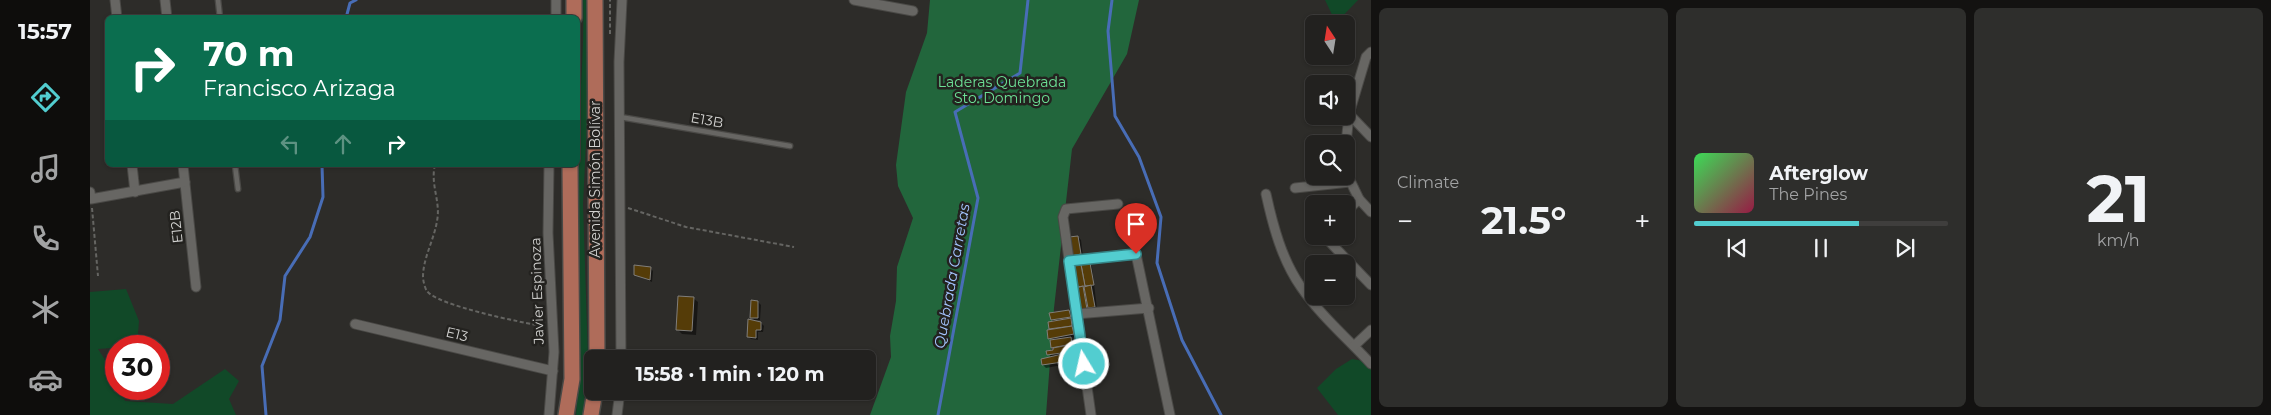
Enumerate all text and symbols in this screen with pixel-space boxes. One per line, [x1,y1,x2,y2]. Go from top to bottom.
north arrow [1305,15,1355,65]
map controls [1305,15,1355,305]
text: 15:57 [18,18,72,45]
text: 70 m [203,32,294,75]
icon: right [120,35,185,100]
park label: Laderas Quebrada Sto. Domingo [938,73,1066,107]
text: Francisco Arizaga [203,75,396,102]
button: sound [1305,75,1355,125]
icon: directions [28,80,63,115]
street label: Avenida Simón Bolívar [586,100,604,258]
street label: E13B [689,108,725,132]
icon: left [276,130,304,158]
icon: ahead [329,130,357,158]
icon: right [382,130,410,158]
button: search [1305,135,1355,185]
icon: music [28,151,63,186]
text: 21 [2086,159,2150,238]
text: Afterglow [1769,162,1868,185]
text: Climate [1397,173,1459,192]
text: The Pines [1769,185,1847,204]
button: + [1305,195,1355,245]
text: 21.5° [1481,197,1566,244]
water label: Quebrada Carretas [929,201,974,350]
pin [1115,203,1157,254]
text: − [1397,204,1413,238]
text: + [1634,204,1650,238]
street label: E12B [165,210,187,244]
icon: arrive [1122,210,1150,238]
icon: phone [28,221,63,256]
text: km/h [2097,231,2140,250]
icon: previous [1723,234,1751,262]
icon: pause [1807,234,1835,262]
icon: next [1891,234,1919,262]
street label: Javier Espinoza [526,237,548,346]
button: − [1305,255,1355,305]
icon: climate [28,292,63,327]
street label: E13 [444,323,470,345]
speed limit sign: 30 [105,335,170,400]
position arrow [1057,337,1109,389]
icon: car [28,362,63,397]
text: 15:58 · 1 min · 120 m [635,363,825,386]

